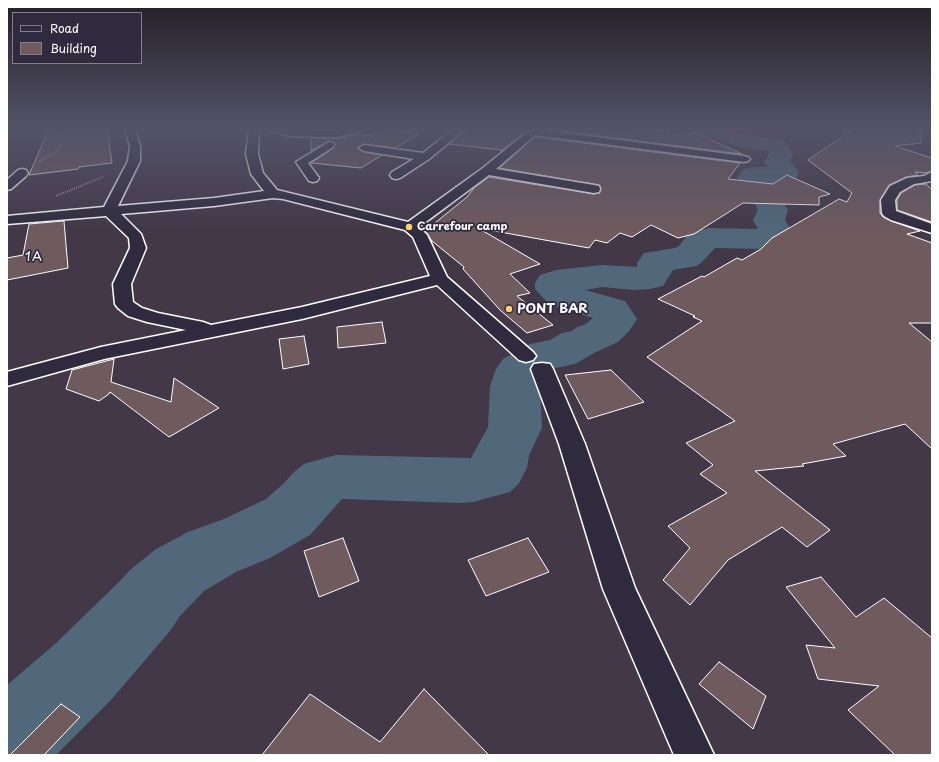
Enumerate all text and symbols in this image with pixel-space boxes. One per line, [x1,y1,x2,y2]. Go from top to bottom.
legend [12,12,142,64]
text: Road [50,19,79,37]
text: Building [50,39,97,57]
place label: Carrefour camp [417,220,507,234]
marker: Carrefour camp [404,222,414,232]
district label: 1A [25,249,43,265]
place label: PONT BAR [517,301,588,317]
marker: PONT BAR [504,304,514,314]

